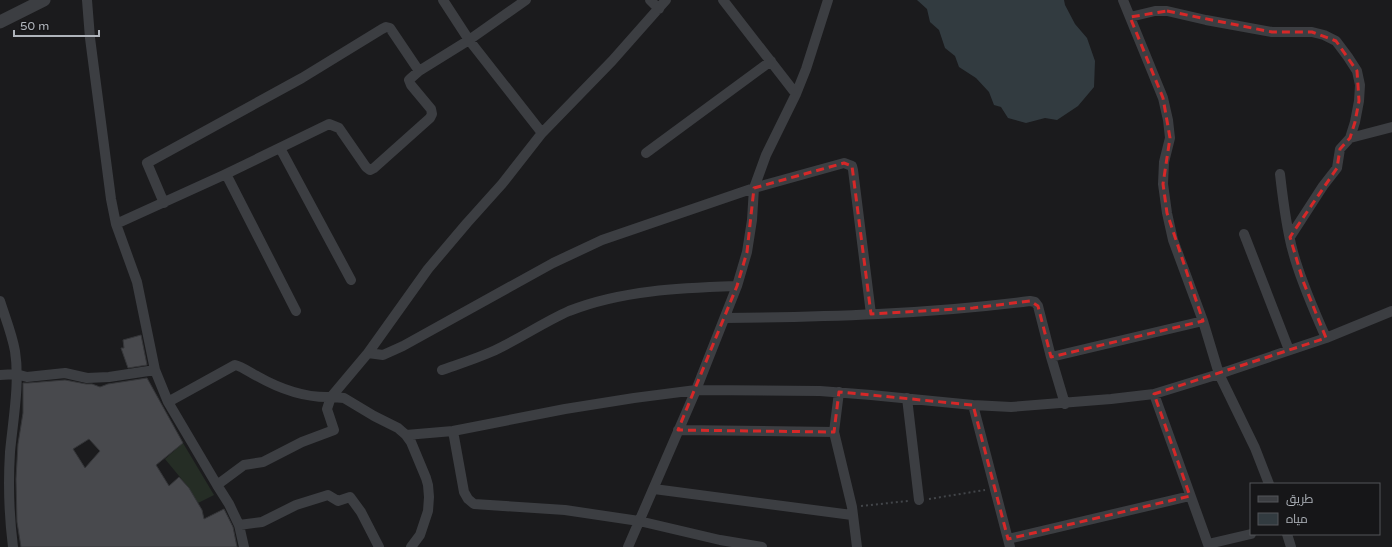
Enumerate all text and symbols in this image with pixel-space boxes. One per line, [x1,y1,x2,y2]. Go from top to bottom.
scale bar [14,12,99,38]
text: 50 m [20,19,49,33]
legend [1250,483,1380,535]
text: طريق [1286,492,1314,506]
text: مياه [1286,512,1308,526]

